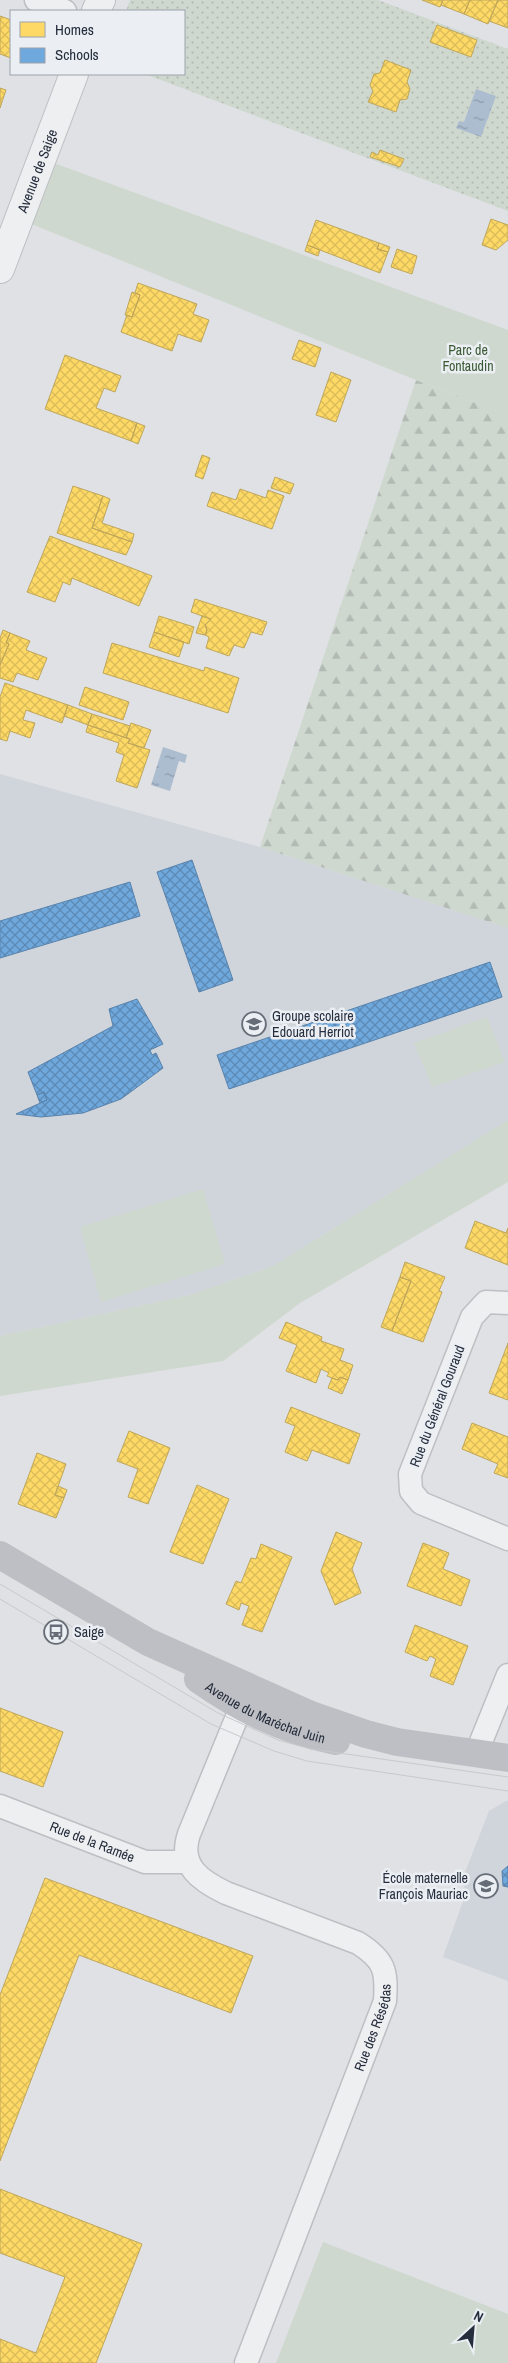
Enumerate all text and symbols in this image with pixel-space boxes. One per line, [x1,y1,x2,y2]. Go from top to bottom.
legend [10,10,185,75]
text: Homes [55,19,94,40]
text: Schools [55,44,99,65]
street label: Avenue de Saige [13,126,61,216]
park label: Parc de Fontaudin [442,341,494,375]
place label: Groupe scolaire Edouard Herriot [272,1007,354,1041]
school or university icon: Groupe scolaire Edouard Herriot [241,1011,267,1037]
street label: Rue du Général Gouraud [405,1343,469,1469]
bus stop icon: Saige [43,1619,69,1645]
place label: Saige [74,1623,104,1641]
street label: Avenue du Maréchal Juin [201,1677,327,1747]
street label: Rue de la Ramée [47,1817,137,1866]
place label: École maternelle François Mauriac [379,1869,468,1903]
school or university icon: École maternelle François Mauriac [473,1873,499,1899]
street label: Rue des Résédas [350,1984,395,2074]
north arrow [448,2303,498,2353]
text: N [471,2306,486,2326]

